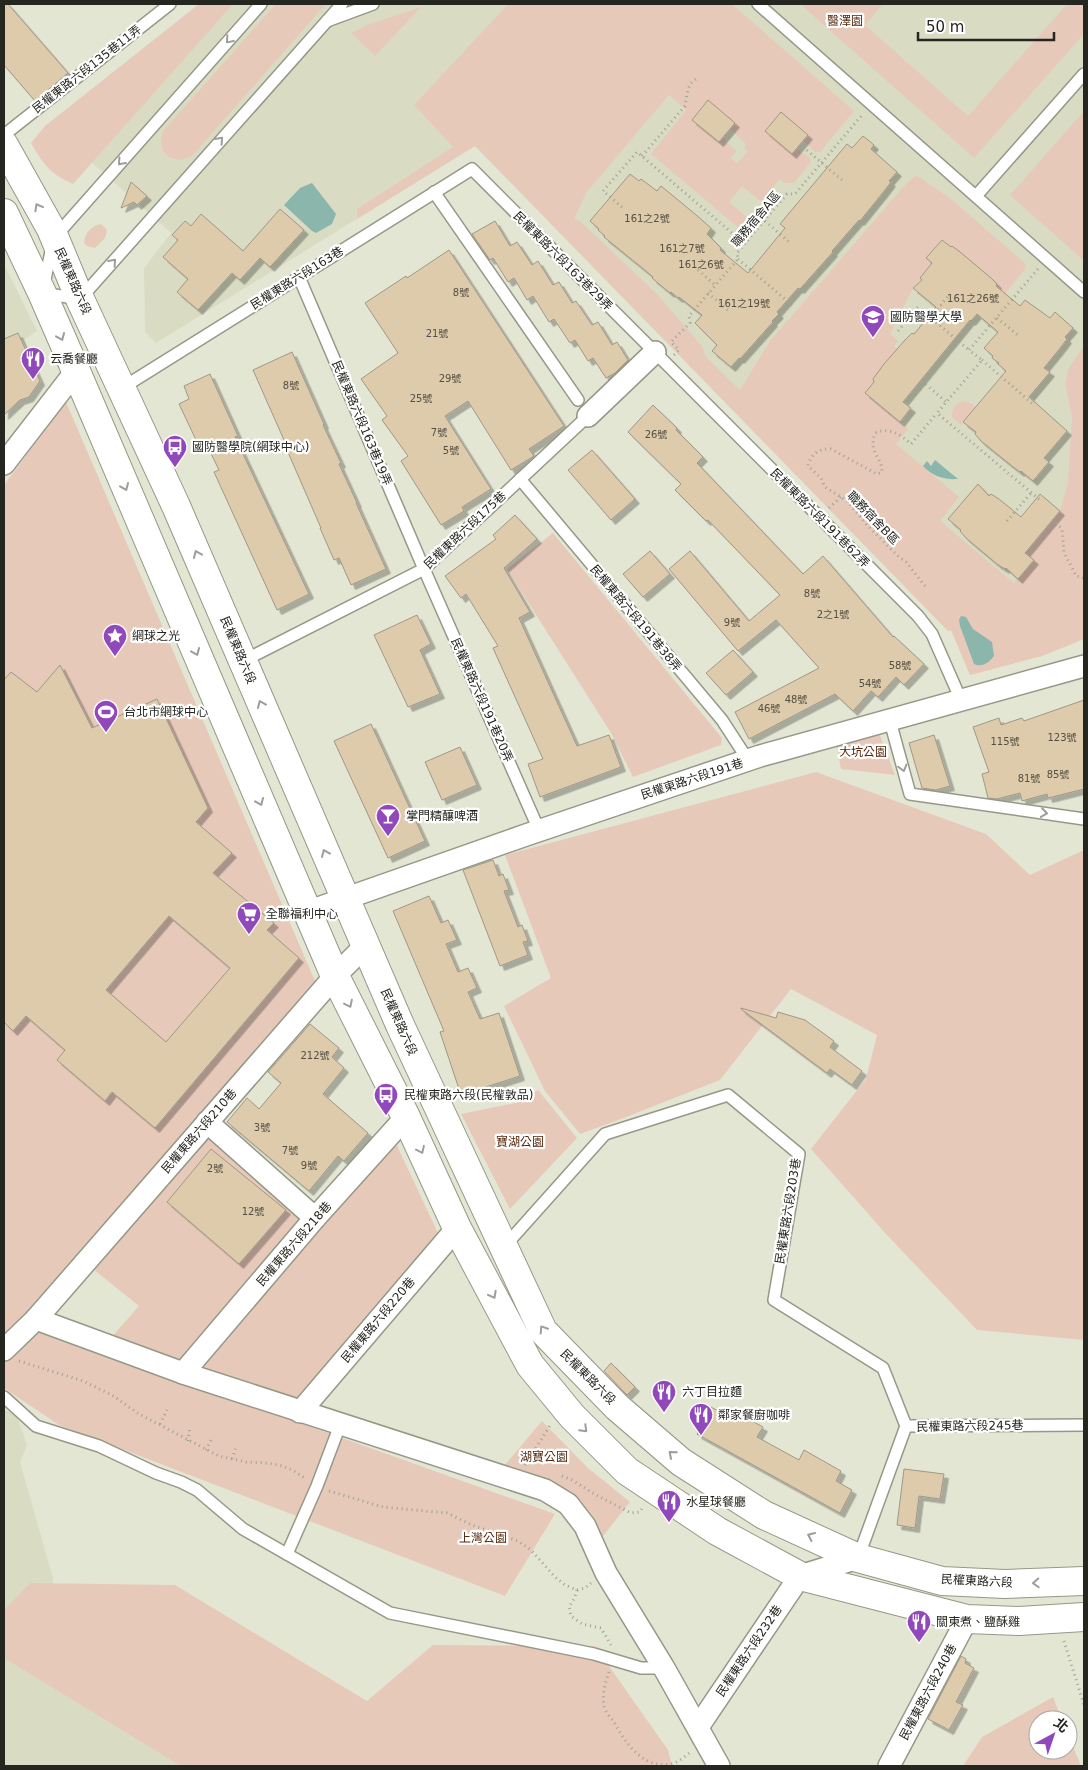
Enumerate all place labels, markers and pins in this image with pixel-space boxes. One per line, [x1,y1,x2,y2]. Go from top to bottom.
school or university icon: 國防醫學大學 [860,304,886,338]
place label: 國防醫學大學 [890,310,962,324]
restaurant icon: 云喬餐廳 [20,346,46,380]
place label: 云喬餐廳 [50,352,98,366]
bus stop icon: 國防醫學院(網球中心) [162,434,188,468]
place label: 國防醫學院(網球中心) [192,440,309,454]
place icon: 網球之光 [102,623,128,657]
place label: 網球之光 [132,629,180,643]
sports icon: 台北市網球中心 [93,699,119,733]
place label: 台北市網球中心 [124,705,208,719]
bar icon: 掌門精釀啤酒 [375,803,401,837]
place label: 掌門精釀啤酒 [406,809,478,823]
supermarket icon: 全聯福利中心 [236,901,262,935]
place label: 全聯福利中心 [266,907,338,921]
bus stop icon: 民權東路六段(民權敦品) [373,1082,399,1116]
place label: 民權東路六段(民權敦品) [404,1088,533,1102]
restaurant icon: 六丁目拉麵 [651,1379,677,1413]
place label: 六丁目拉麵 [682,1385,742,1399]
restaurant icon: 鄰家餐廚咖啡 [688,1402,714,1436]
place label: 鄰家餐廚咖啡 [718,1408,790,1422]
restaurant icon: 水星球餐廳 [656,1489,682,1523]
place label: 水星球餐廳 [686,1495,746,1509]
restaurant icon: 關東煮、鹽酥雞 [906,1609,932,1643]
place label: 關東煮、鹽酥雞 [936,1615,1020,1629]

